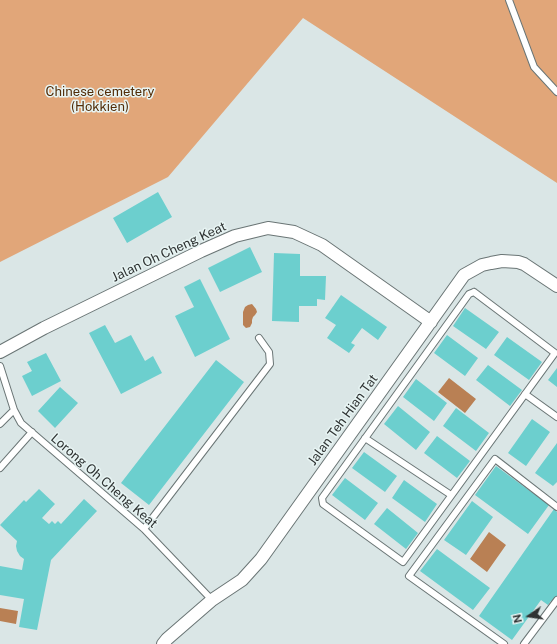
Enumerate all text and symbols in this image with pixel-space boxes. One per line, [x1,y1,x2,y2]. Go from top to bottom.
park label: Chinese cemetery (Hokkien) [46,84,154,115]
street label: Jalan Oh Cheng Keat [109,219,229,285]
street label: Jalan Teh Hian Tat [305,371,381,469]
street label: Lorong Oh Cheng Keat [48,430,160,532]
north arrow [509,596,549,636]
text: N [510,613,524,624]

